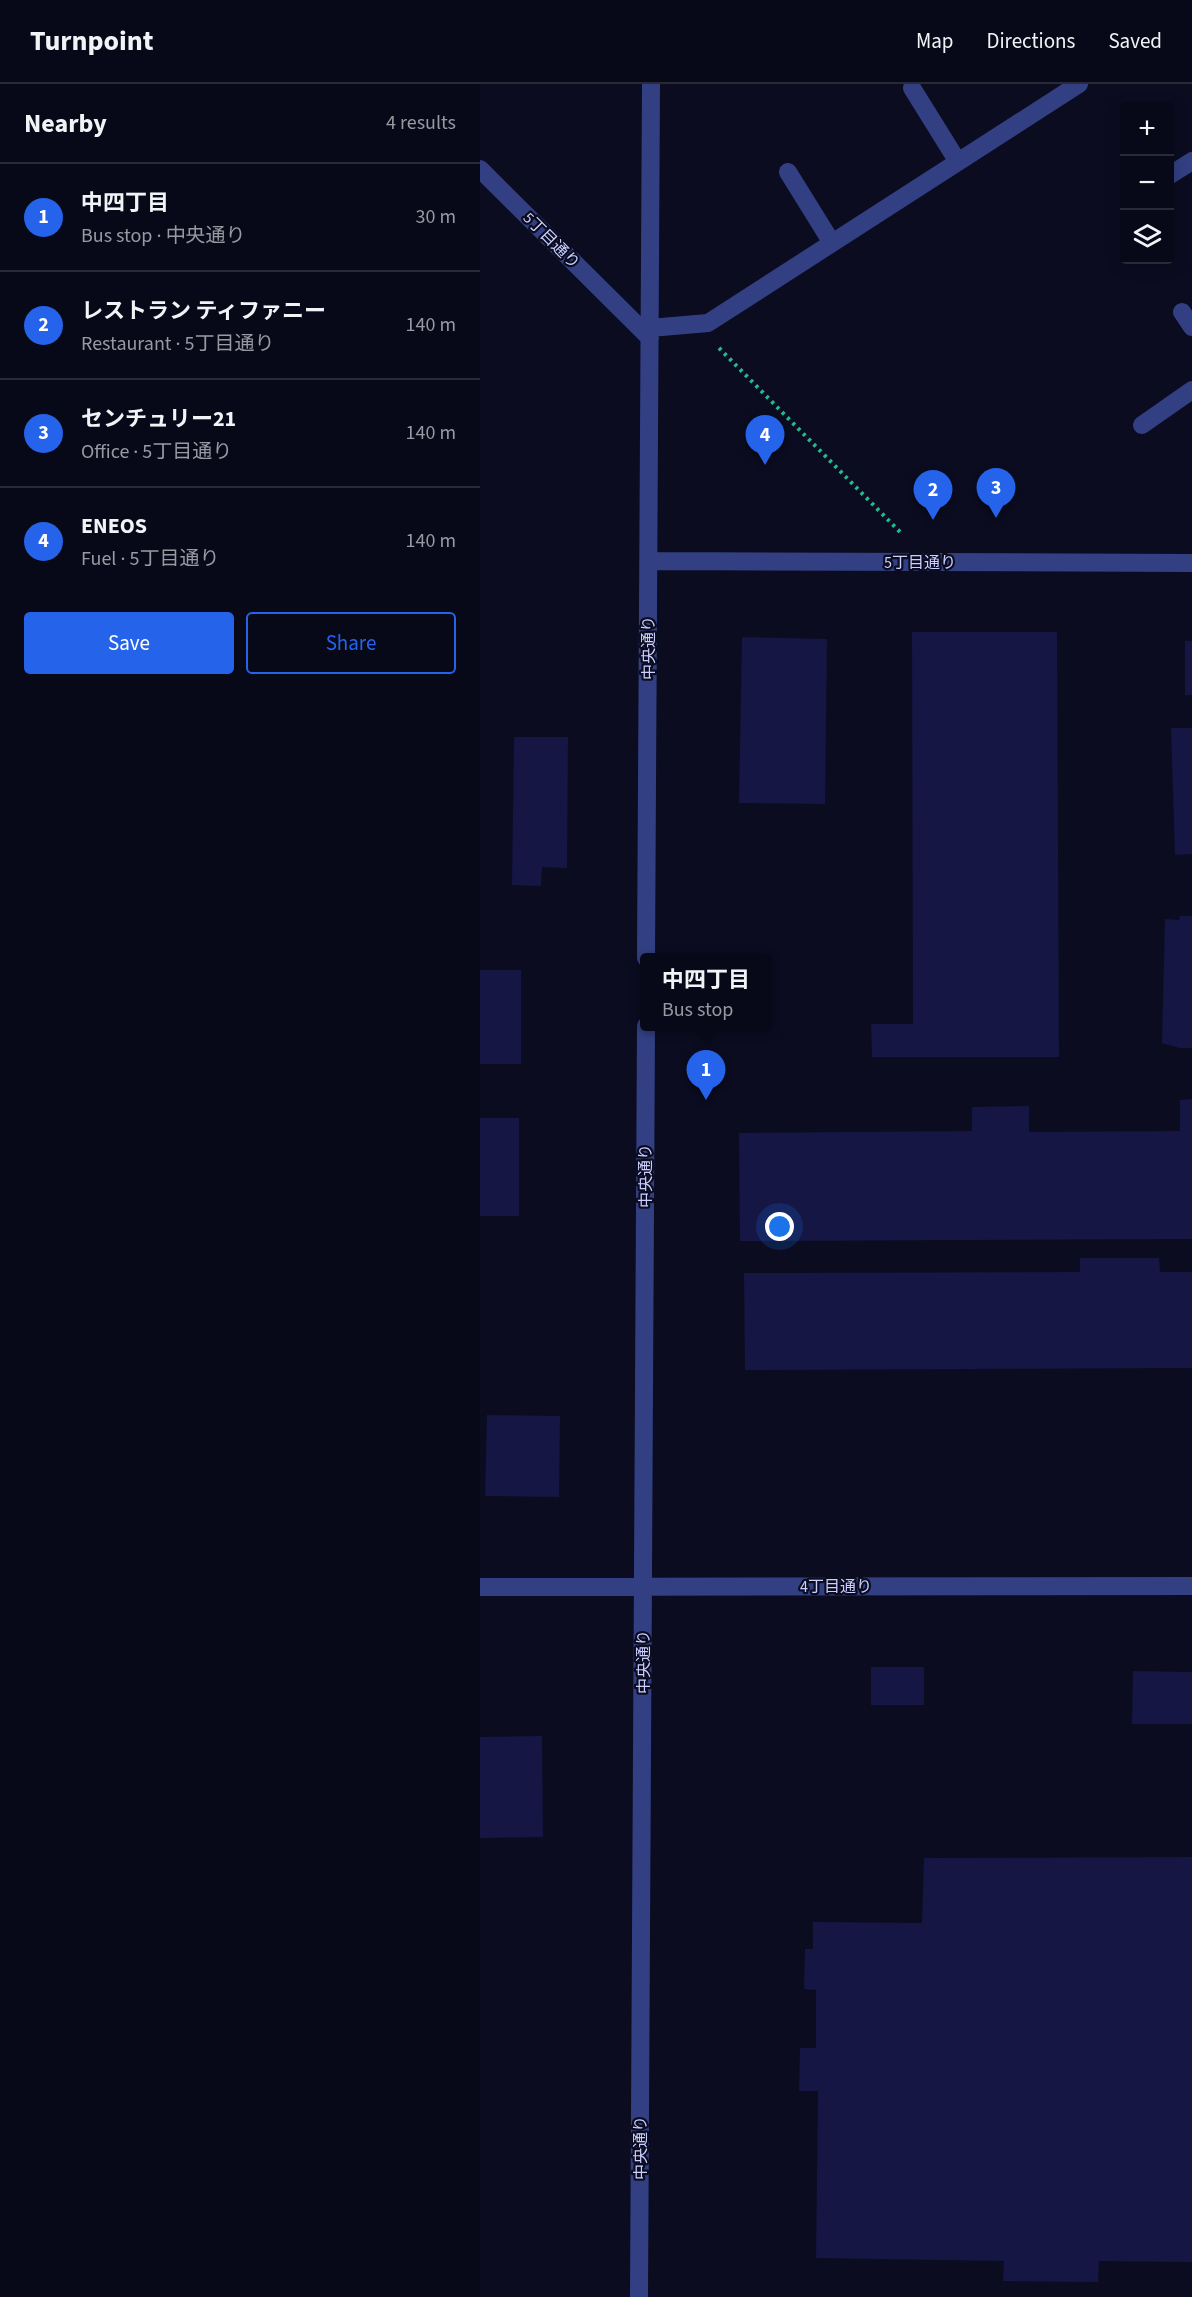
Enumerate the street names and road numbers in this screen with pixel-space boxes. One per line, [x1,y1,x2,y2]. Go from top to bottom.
street label: 5丁目通り [518,207,585,274]
street label: 5丁目通り [884,552,956,574]
street label: 中央通り [638,616,660,680]
street label: 中央通り [635,1144,657,1208]
street label: 4丁目通り [800,1576,872,1598]
street label: 中央通り [633,1630,655,1694]
street label: 中央通り [630,2116,652,2180]

